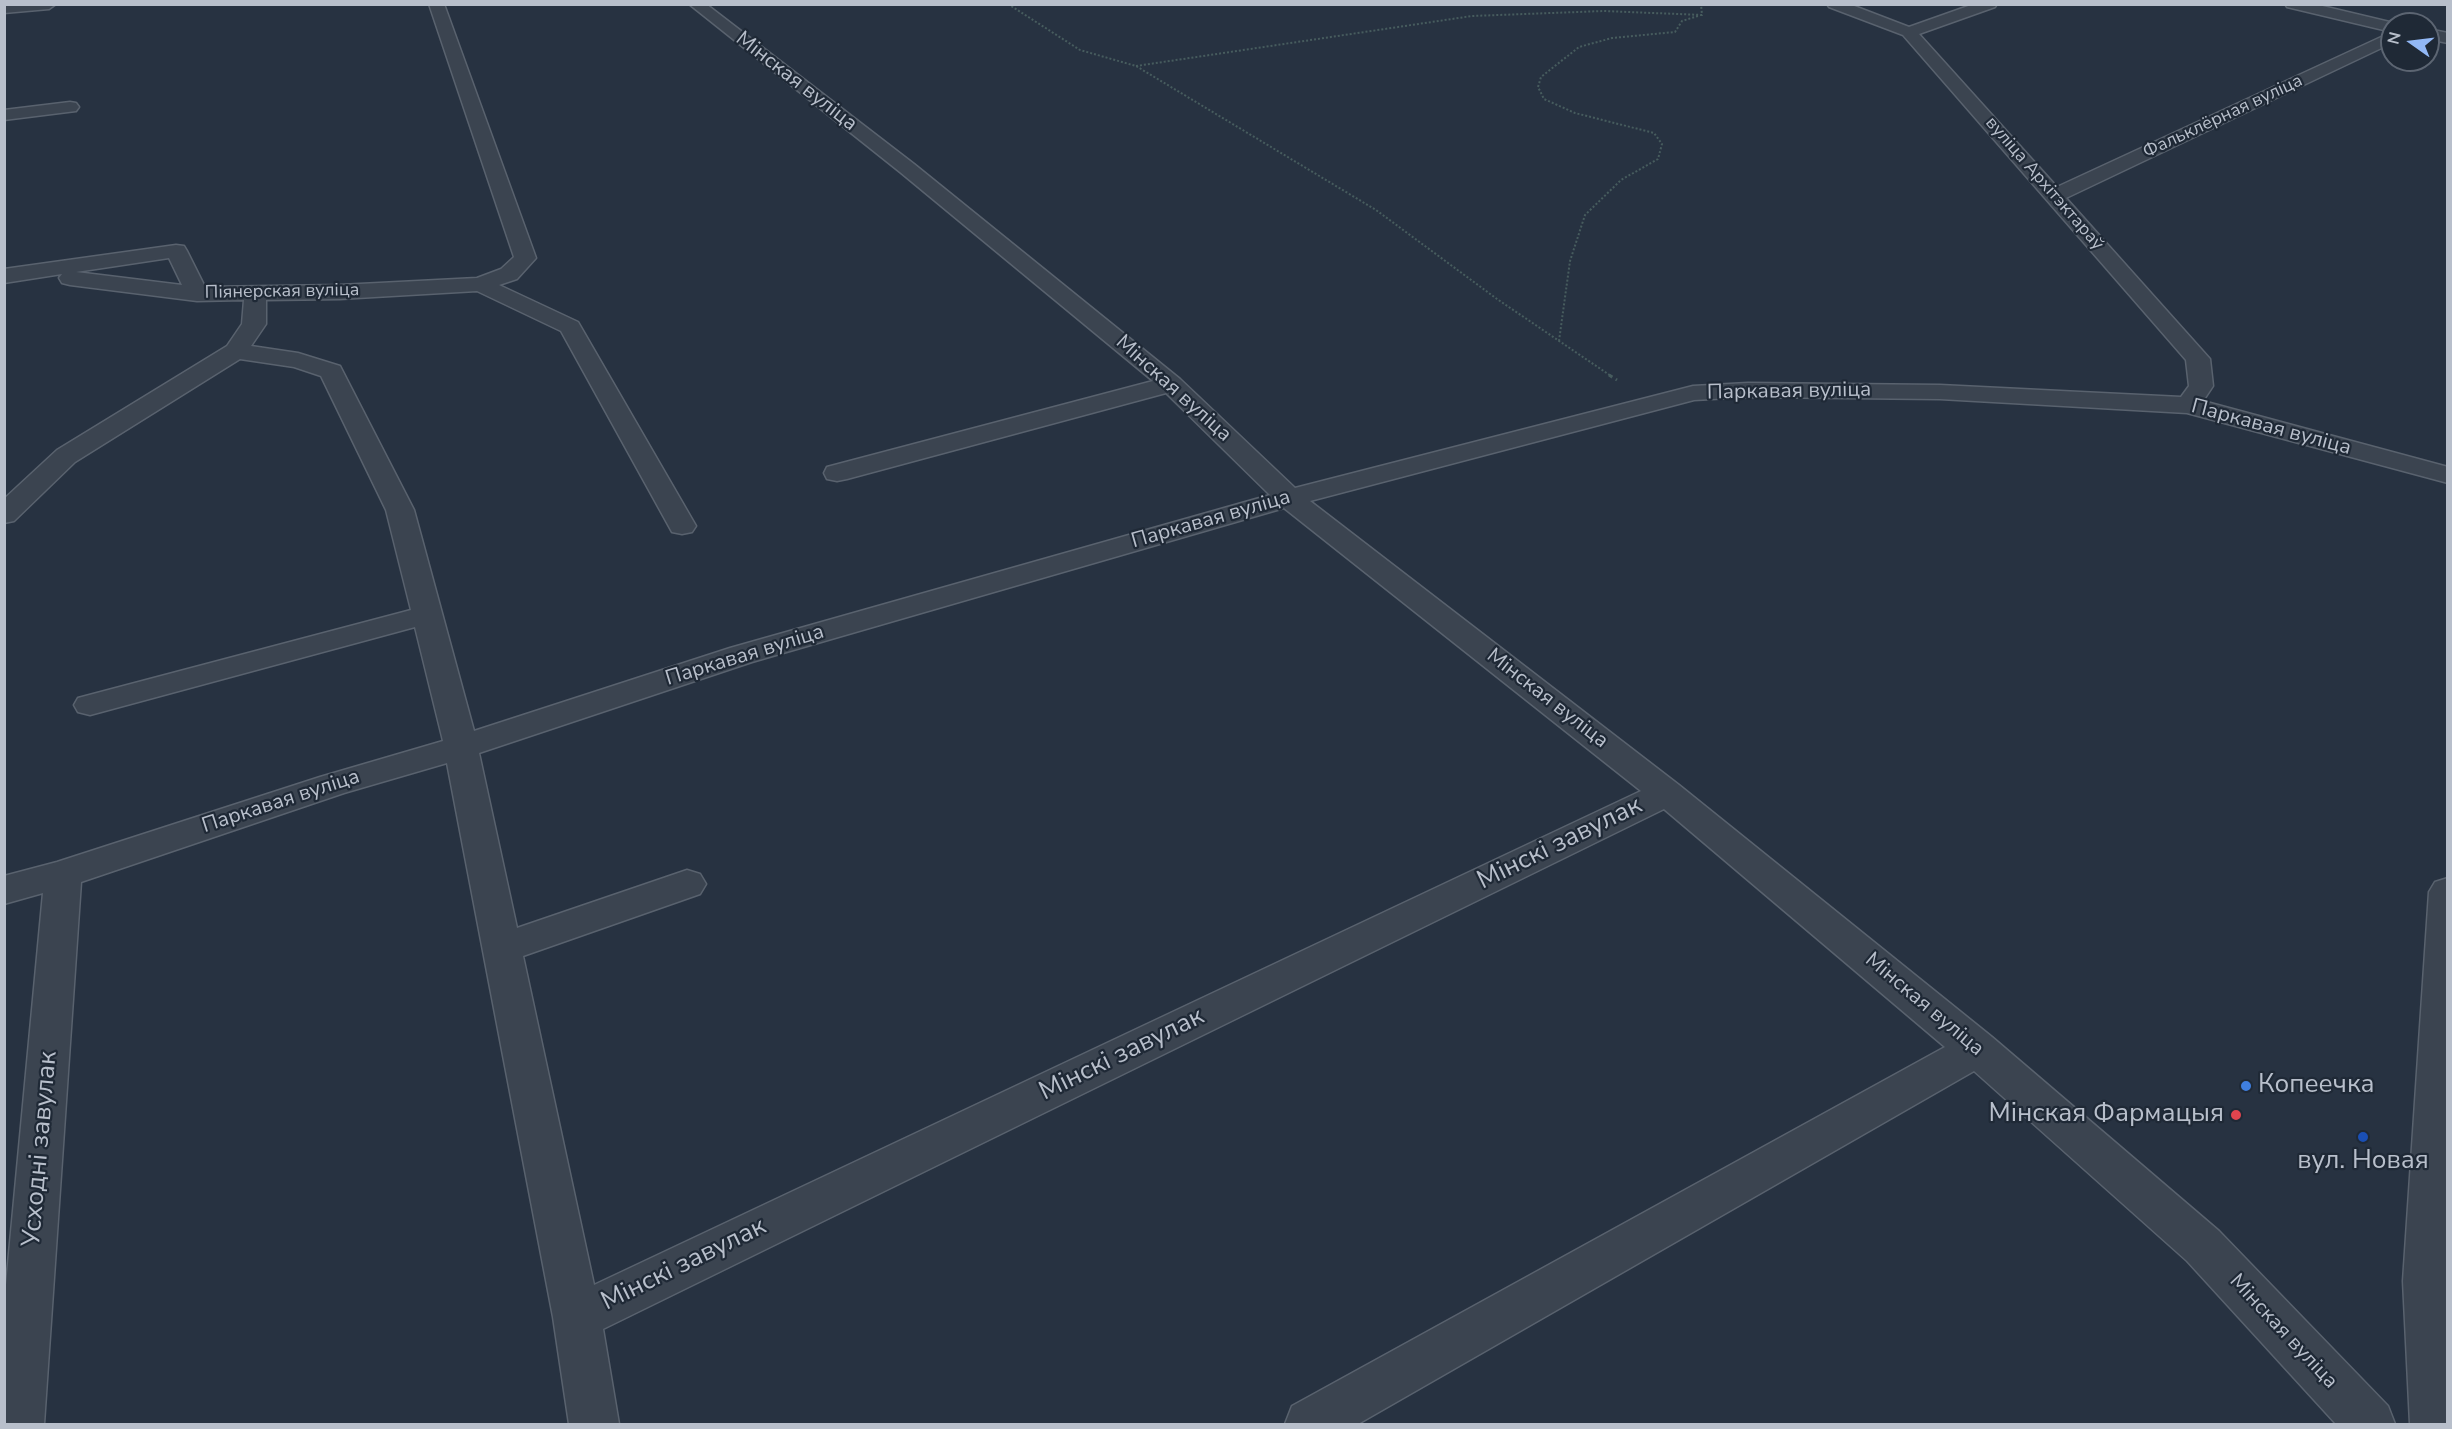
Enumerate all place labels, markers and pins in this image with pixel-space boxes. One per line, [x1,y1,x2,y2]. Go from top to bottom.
place label: Копеечка [2258,1070,2375,1102]
marker: Копеечка [2239,1079,2253,1093]
place label: Мінская Фармацыя [1988,1099,2224,1131]
marker: Мінская Фармацыя [2229,1108,2243,1122]
marker: вул. Новая [2356,1130,2370,1144]
place label: вул. Новая [2297,1146,2429,1178]

